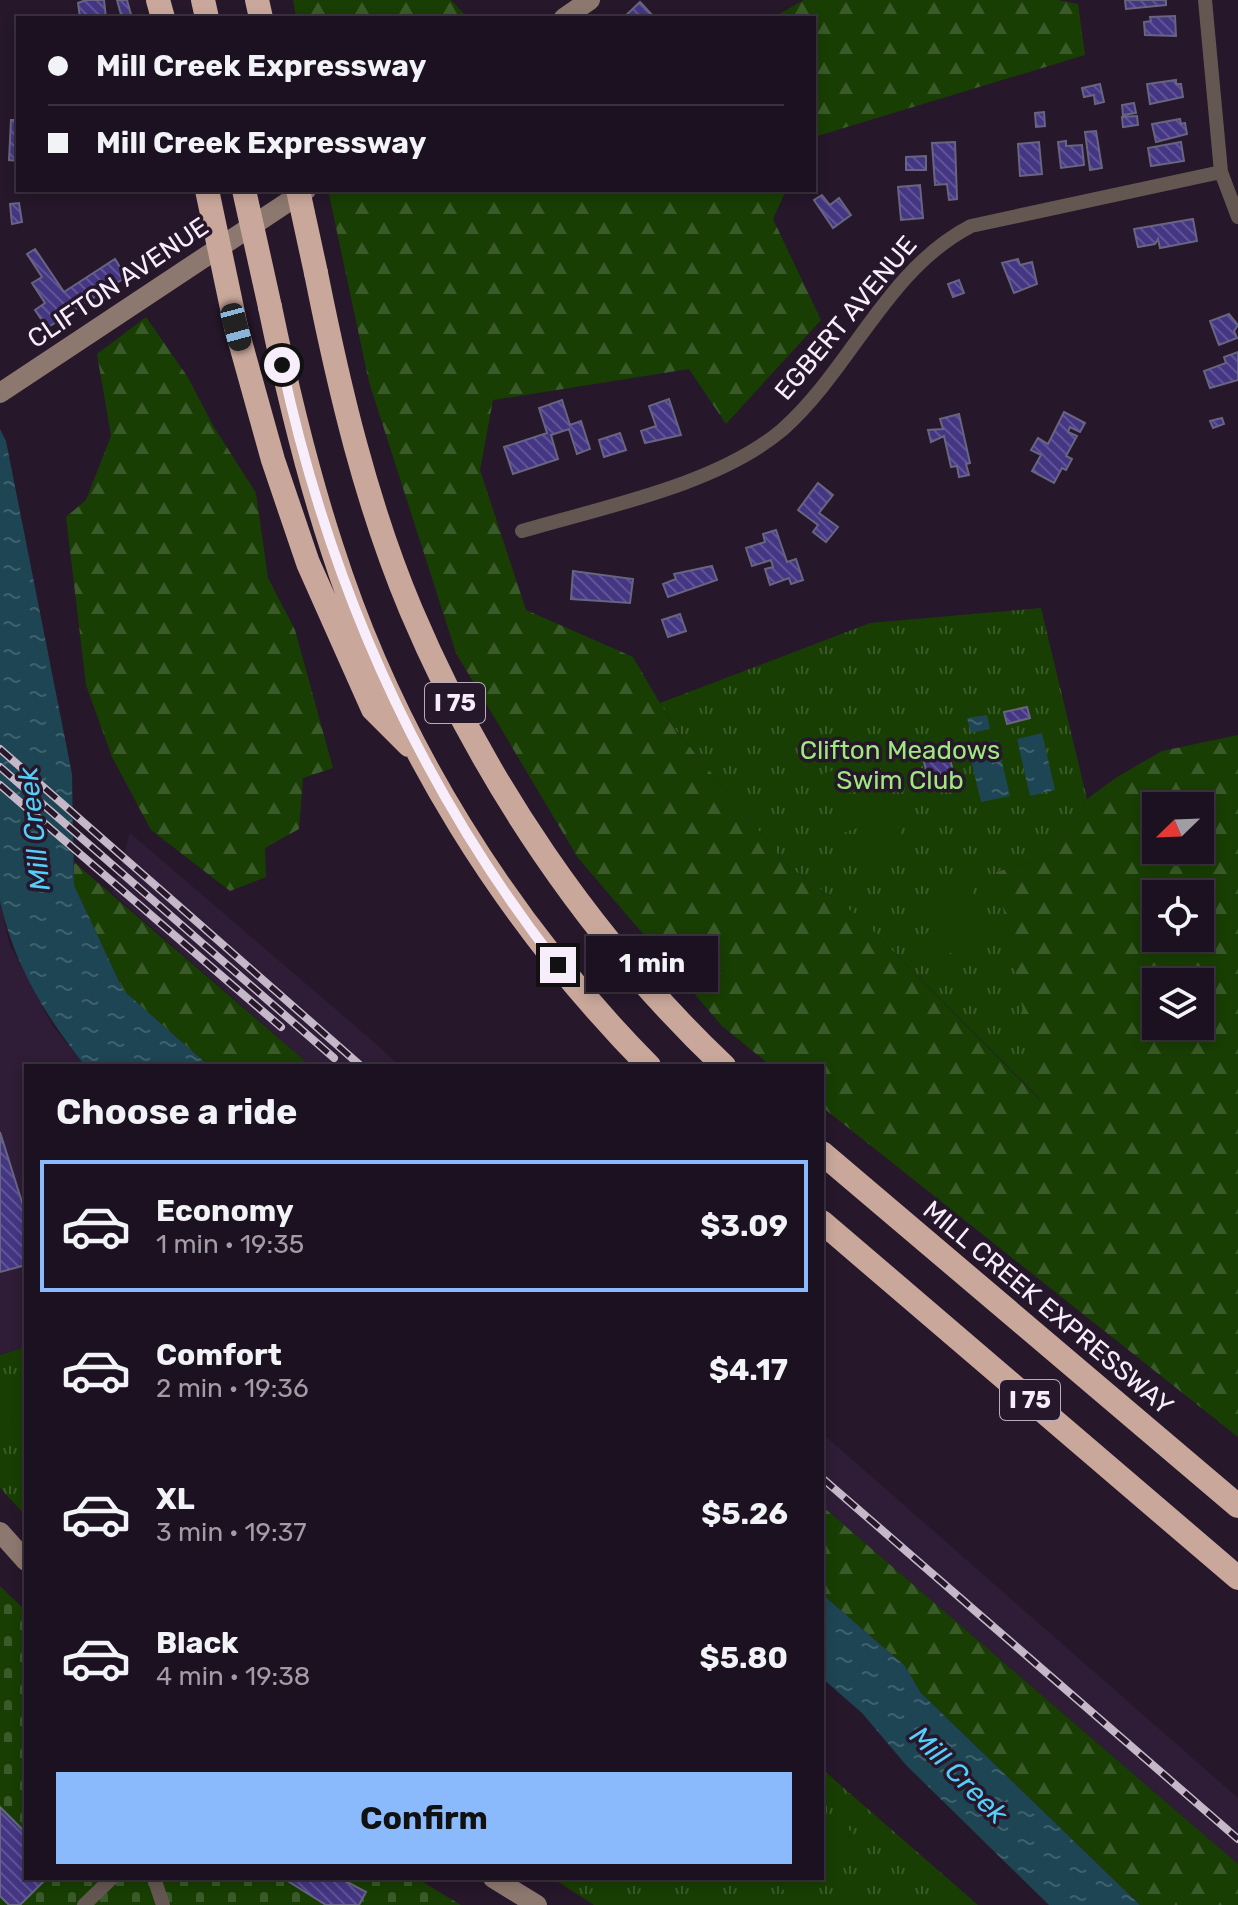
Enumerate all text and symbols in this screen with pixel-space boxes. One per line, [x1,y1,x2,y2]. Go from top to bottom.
text: Mill Creek Expressway [96,48,426,84]
text: Mill Creek Expressway [96,125,426,161]
street label: CLIFTON AVENUE [22,211,214,355]
street label: EGBERT AVENUE [768,230,924,406]
car [218,301,254,353]
route start [264,347,300,383]
road number: I 75 [425,683,485,723]
park label: Clifton Meadows Swim Club [800,735,1000,796]
water label: Mill Creek [11,765,57,893]
north arrow [1142,792,1214,864]
map controls [1142,792,1214,1040]
button: locate [1142,880,1214,952]
callout: 1 min [586,937,718,993]
route end [540,947,576,983]
text: 1 min [619,948,685,979]
button: layers [1142,968,1214,1040]
text: Choose a ride [56,1090,297,1133]
icon: car [60,1190,132,1262]
text: Economy [156,1193,294,1229]
street label: MILL CREEK EXPRESSWAY [917,1194,1179,1422]
text: $3.09 [700,1208,788,1244]
text: 1 min · 19:35 [156,1229,304,1260]
icon: car [60,1334,132,1406]
text: Comfort [156,1337,282,1373]
text: $4.17 [709,1352,788,1388]
text: 2 min · 19:36 [156,1373,309,1404]
road number: I 75 [1000,1380,1060,1420]
icon: car [60,1478,132,1550]
text: XL [156,1481,195,1517]
text: $5.26 [701,1496,788,1532]
text: 3 min · 19:37 [156,1517,307,1548]
icon: car [60,1622,132,1694]
text: Black [156,1625,239,1661]
text: $5.80 [700,1640,788,1676]
text: 4 min · 19:38 [156,1661,310,1692]
water label: Mill Creek [903,1719,1015,1831]
button: Confirm [56,1772,792,1864]

